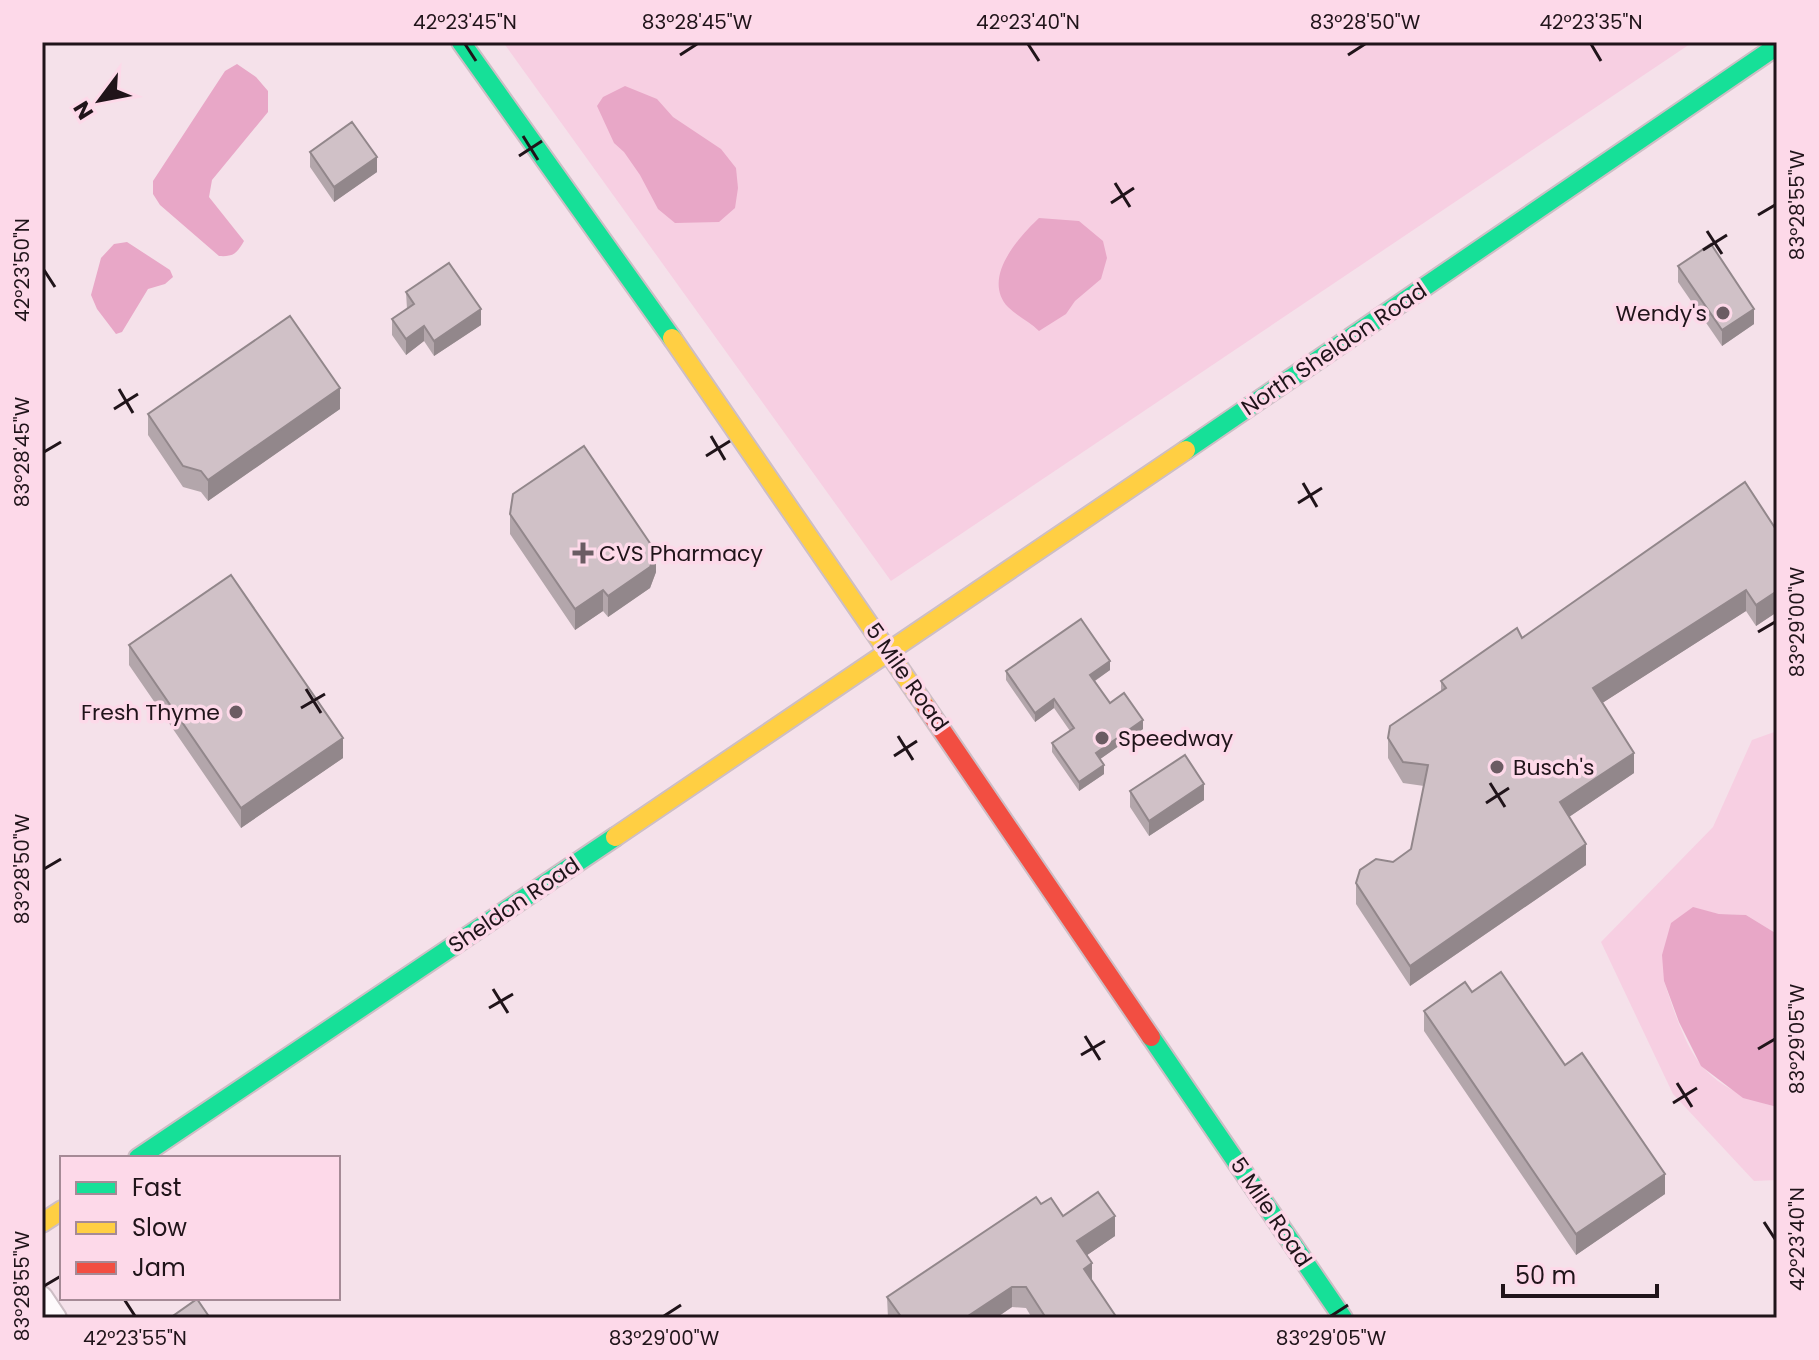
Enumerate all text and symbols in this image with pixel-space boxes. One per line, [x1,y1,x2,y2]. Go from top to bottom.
text: 42°23'45"N [413,8,517,36]
text: 83°28'45"W [642,8,753,36]
text: 42°23'40"N [976,8,1080,36]
text: 83°28'50"W [1310,8,1421,36]
text: 42°23'35"N [1540,8,1642,36]
north arrow [60,60,140,140]
text: N [66,95,101,126]
text: 83°28'55"W [1783,149,1811,260]
text: 42°23'50"N [8,218,36,322]
street label: North Sheldon Road [1235,275,1433,423]
place label: Wendy's [1616,298,1707,329]
marker: Wendy's [1714,304,1732,322]
text: 83°28'45"W [8,396,36,507]
place label: CVS Pharmacy [599,538,763,569]
marker: CVS Pharmacy [574,544,592,562]
text: 83°29'00"W [1783,566,1811,677]
street label: 5 Mile Road [858,616,956,738]
place label: Fresh Thyme [81,697,220,728]
marker: Fresh Thyme [227,703,245,721]
place label: Speedway [1118,723,1234,754]
marker: Speedway [1093,729,1111,747]
place label: Busch's [1513,752,1594,783]
marker: Busch's [1488,758,1506,776]
text: 83°28'50"W [8,813,36,924]
street label: Sheldon Road [442,850,586,960]
text: 83°29'05"W [1783,983,1811,1094]
street label: 5 Mile Road [1223,1151,1319,1273]
legend [60,1156,340,1300]
text: Fast [132,1171,182,1204]
text: 42°23'40"N [1783,1187,1811,1291]
text: Slow [132,1211,187,1244]
text: 83°28'55"W [8,1230,36,1341]
scale bar [1503,1248,1657,1298]
text: Jam [132,1251,186,1284]
text: 50 m [1515,1259,1576,1292]
text: 42°23'55"N [83,1324,187,1352]
text: 83°29'00"W [609,1324,720,1352]
text: 83°29'05"W [1276,1324,1387,1352]

